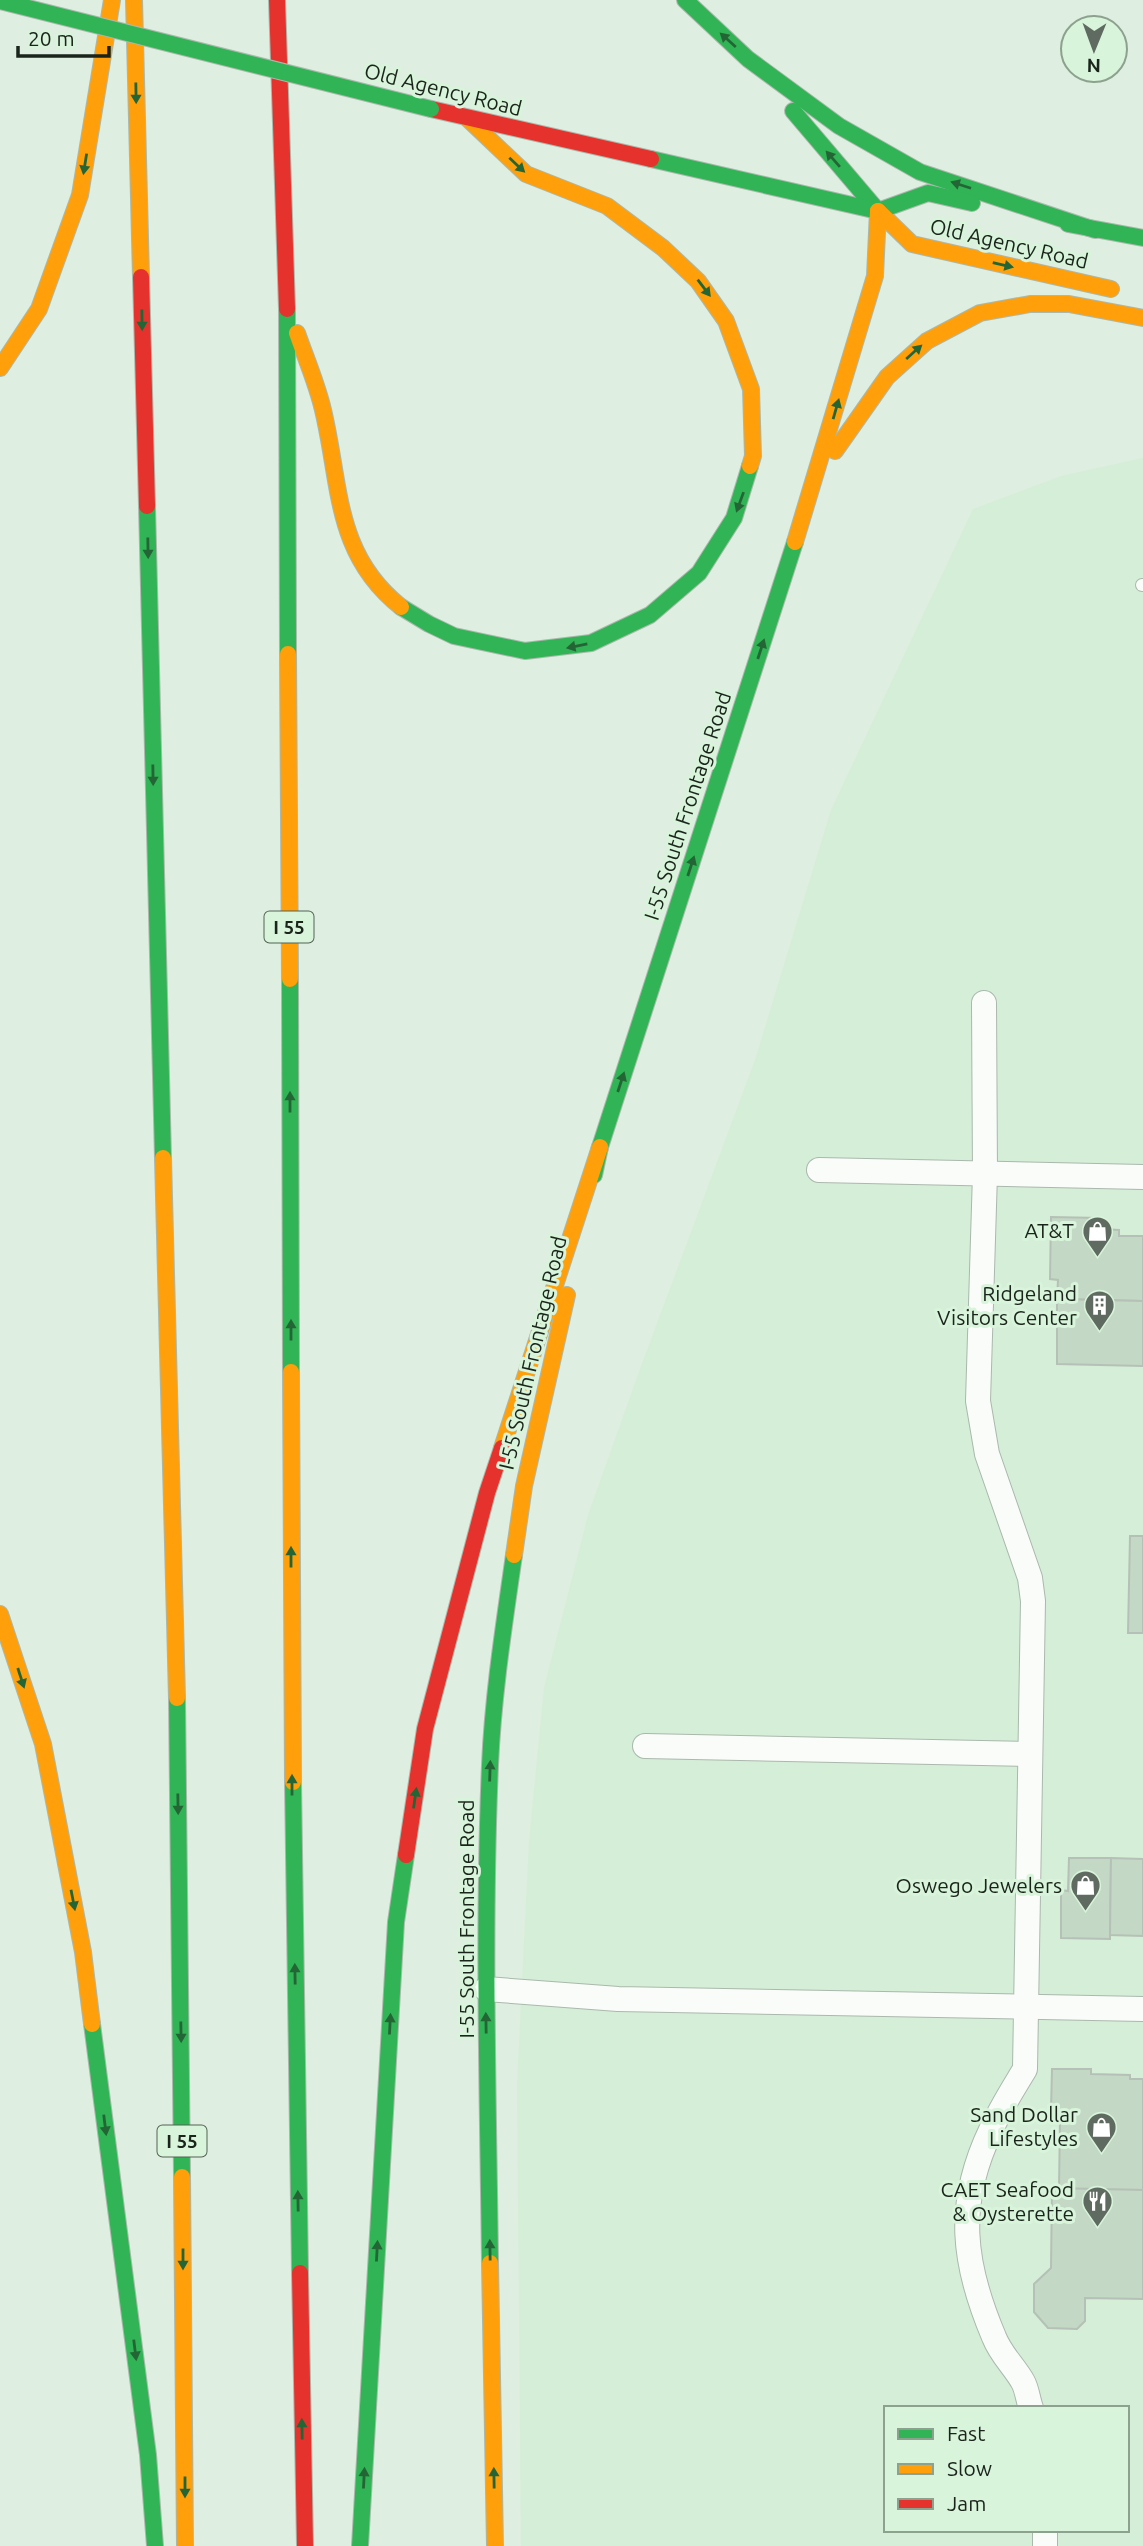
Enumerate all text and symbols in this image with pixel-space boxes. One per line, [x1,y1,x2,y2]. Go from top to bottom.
scale bar [18,14,108,58]
north arrow [1059,14,1129,84]
text: 20 m [28,26,75,50]
one-way arrow [720,33,737,49]
text: N [1086,55,1101,77]
street label: Old Agency Road [362,58,525,120]
one-way arrow [131,82,142,104]
one-way arrow [826,150,841,168]
one-way arrow [79,153,90,175]
one-way arrow [508,157,526,173]
one-way arrow [950,180,971,190]
street label: Old Agency Road [928,213,1091,273]
one-way arrow [993,260,1015,271]
one-way arrow [697,279,711,297]
one-way arrow [136,309,148,331]
one-way arrow [906,345,923,360]
one-way arrow [832,398,842,419]
one-way arrow [735,492,746,513]
one-way arrow [142,537,153,559]
one-way arrow [756,638,766,659]
one-way arrow [566,640,588,651]
street label: I-55 South Frontage Road [639,688,735,923]
one-way arrow [148,764,159,786]
one-way arrow [686,855,697,876]
road number: I 55 [264,911,314,942]
one-way arrow [616,1072,627,1093]
one-way arrow [284,1091,296,1113]
shop icon: AT&T [1080,1214,1114,1258]
place label: AT&T [1024,1218,1074,1242]
street label: I-55 South Frontage Road [493,1234,571,1472]
place label: Ridgeland Visitors Center [937,1281,1077,1329]
building icon: Ridgeland Visitors Center [1083,1289,1117,1333]
one-way arrow [285,1319,297,1341]
one-way arrow [285,1546,297,1568]
one-way arrow [17,1668,27,1689]
one-way arrow [484,1760,495,1782]
one-way arrow [286,1774,298,1796]
one-way arrow [410,1787,421,1809]
one-way arrow [173,1793,184,1815]
street label: I-55 South Frontage Road [454,1799,478,2039]
shop icon: Oswego Jewelers [1068,1869,1102,1913]
place label: Oswego Jewelers [896,1873,1062,1897]
one-way arrow [68,1889,79,1911]
one-way arrow [289,1963,300,1985]
one-way arrow [385,2012,396,2034]
one-way arrow [481,2012,492,2034]
one-way arrow [175,2021,187,2043]
place label: Sand Dollar Lifestyles [970,2102,1078,2150]
shop icon: Sand Dollar Lifestyles [1084,2110,1118,2154]
one-way arrow [100,2114,111,2136]
road number: I 55 [158,2126,206,2156]
place label: CAET Seafood & Oysterette [941,2177,1074,2225]
restaurant icon: CAET Seafood & Oysterette [1080,2185,1114,2229]
one-way arrow [293,2190,304,2212]
one-way arrow [484,2239,496,2261]
one-way arrow [372,2240,383,2262]
one-way arrow [177,2248,189,2270]
one-way arrow [129,2339,140,2361]
legend [884,2406,1129,2532]
one-way arrow [297,2418,308,2440]
text: Fast [947,2421,985,2445]
text: Slow [947,2456,992,2480]
one-way arrow [358,2467,369,2489]
one-way arrow [488,2467,500,2489]
one-way arrow [179,2476,191,2498]
text: Jam [947,2491,986,2515]

